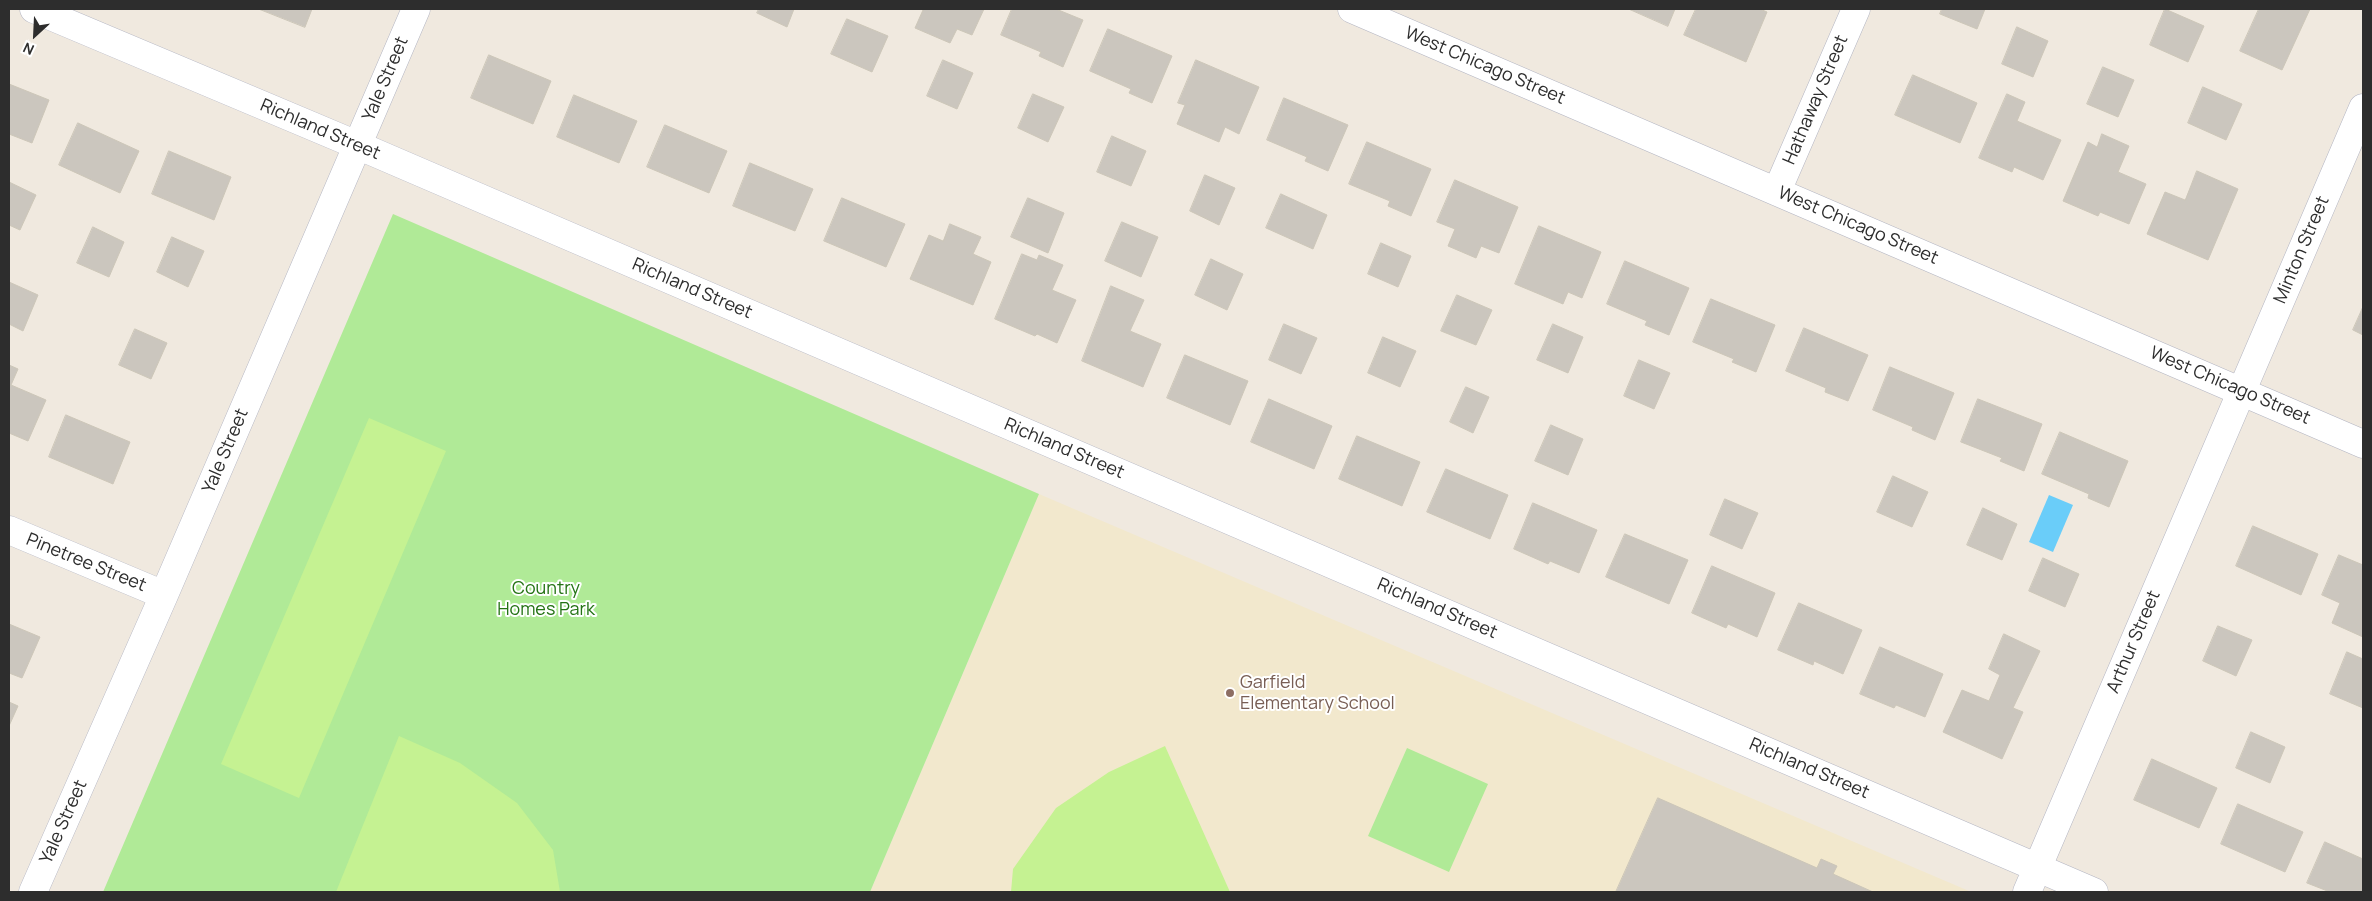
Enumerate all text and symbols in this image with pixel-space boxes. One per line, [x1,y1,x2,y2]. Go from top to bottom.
north arrow [10,10,60,60]
street label: West Chicago Street [1402,22,1568,110]
street label: Hathaway Street [1779,32,1853,168]
street label: Yale Street [359,33,413,125]
text: N [20,38,37,60]
street label: Richland Street [257,95,383,165]
street label: West Chicago Street [1775,182,1941,270]
street label: Minton Street [2270,193,2334,307]
street label: Richland Street [629,254,755,324]
street label: West Chicago Street [2147,342,2313,430]
street label: Yale Street [199,405,253,497]
street label: Richland Street [1001,414,1127,484]
street label: Pinetree Street [23,529,149,597]
street label: Richland Street [1374,574,1500,644]
park label: Country Homes Park [497,578,595,620]
street label: Arthur Street [2103,587,2165,697]
place label: Garfield Elementary School [1240,672,1395,714]
marker: Garfield Elementary School [1224,687,1236,699]
street label: Richland Street [1746,734,1872,804]
street label: Yale Street [36,777,92,867]

